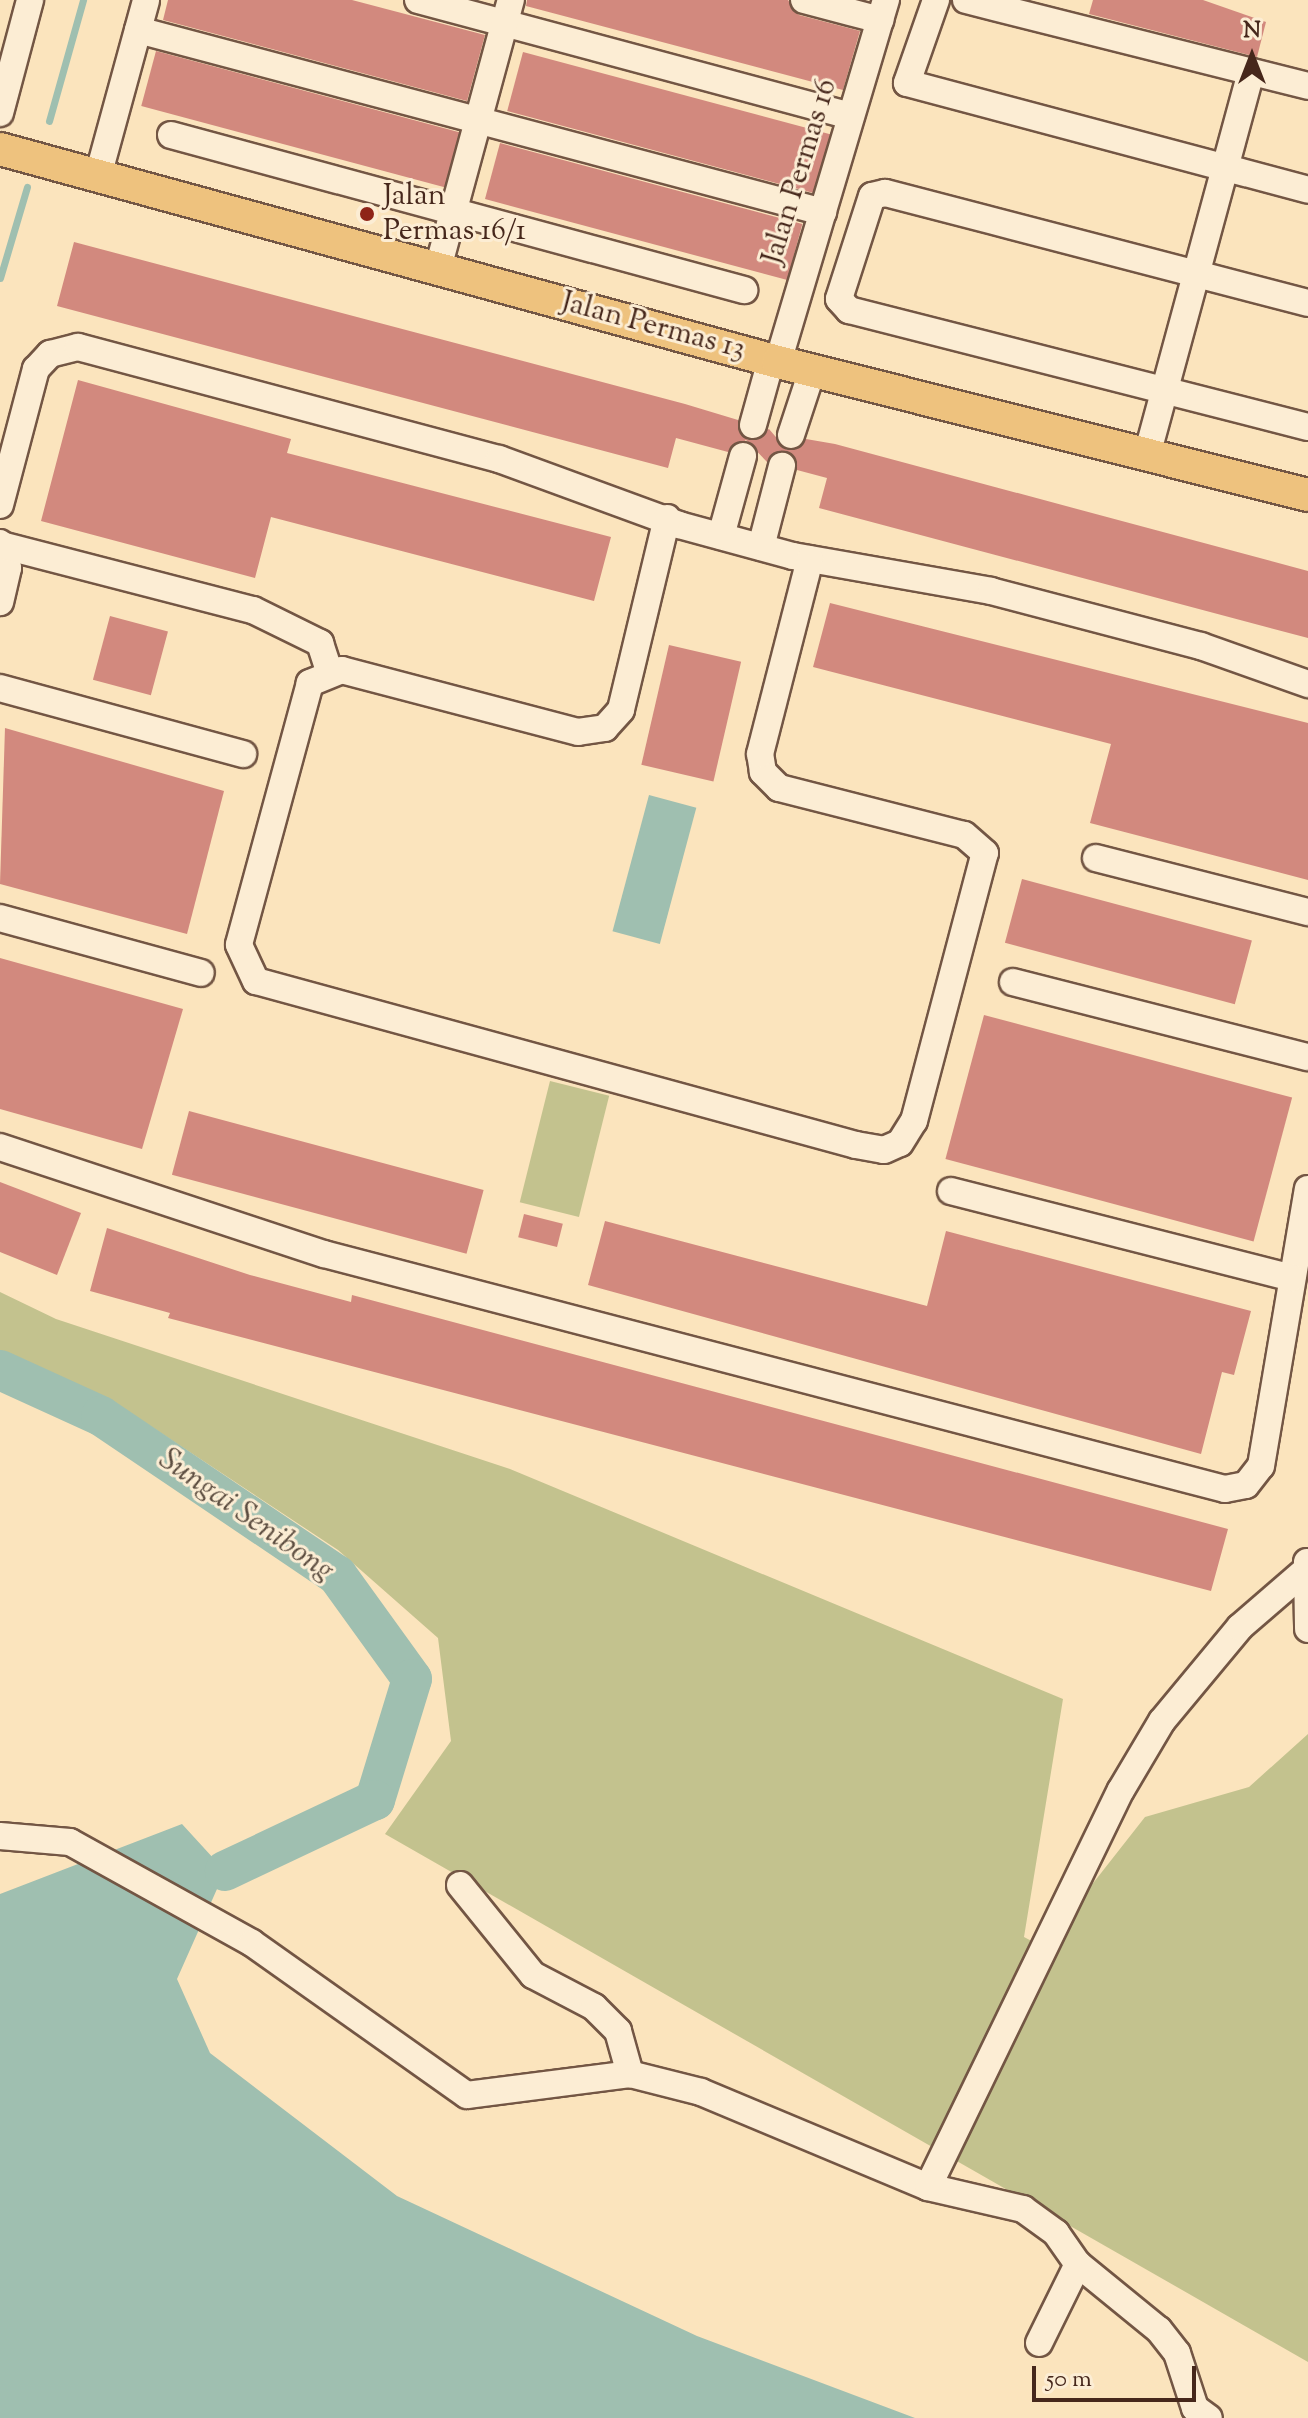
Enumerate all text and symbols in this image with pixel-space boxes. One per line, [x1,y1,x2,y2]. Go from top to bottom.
north arrow [1212,16,1292,96]
text: N [1243,16,1261,48]
street label: Jalan Permas 16 [756,75,846,269]
place label: Jalan Permas 16/1 [383,179,526,250]
marker: Jalan Permas 16/1 [358,205,376,223]
street label: Jalan Permas 13 [557,285,749,369]
water label: Sungai Senibong [151,1441,341,1591]
scale bar [1036,2350,1200,2400]
text: 50 m [1046,2363,1092,2397]

